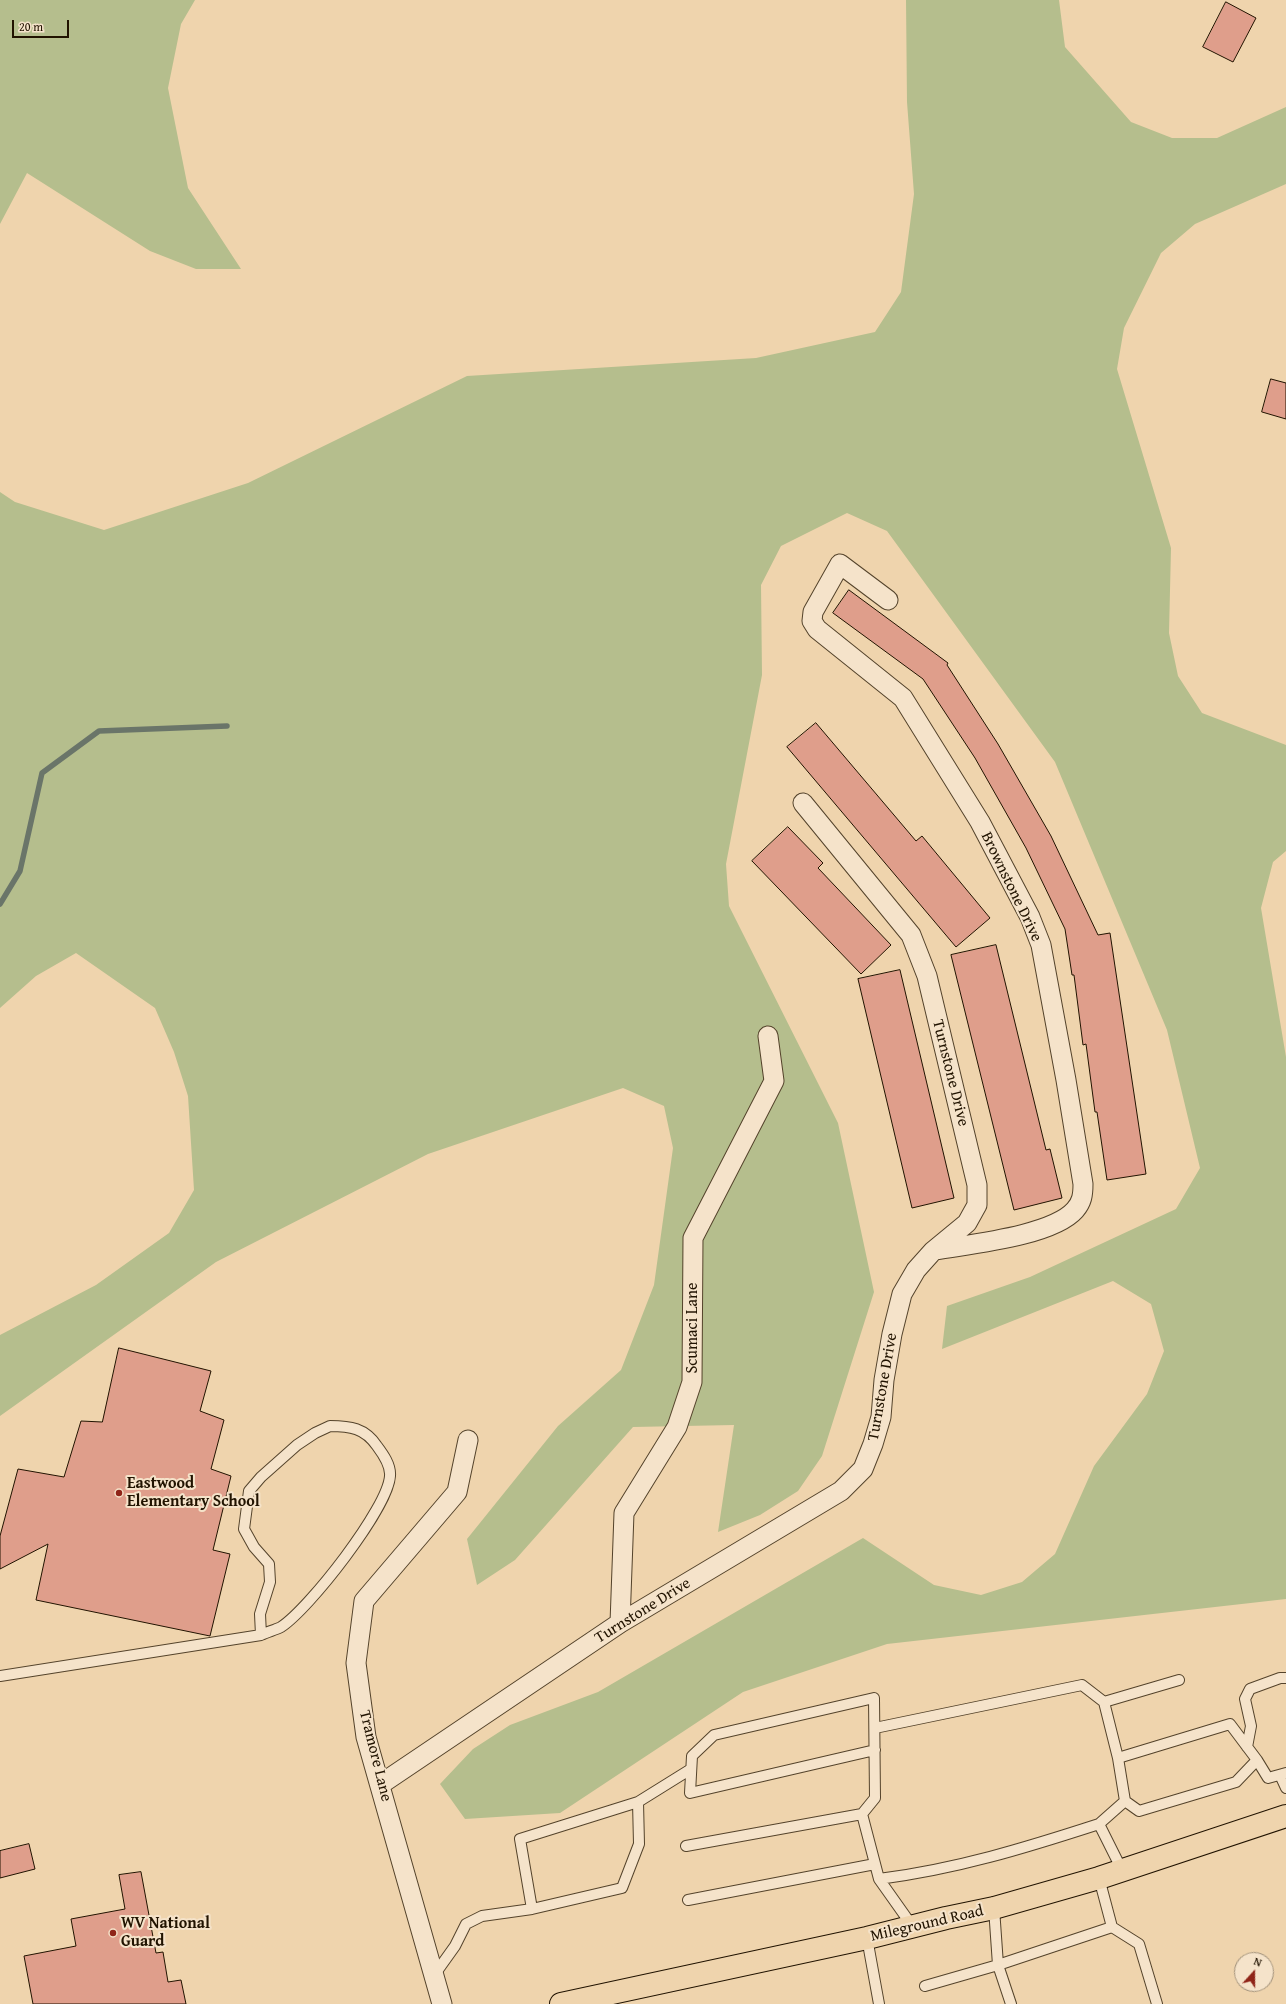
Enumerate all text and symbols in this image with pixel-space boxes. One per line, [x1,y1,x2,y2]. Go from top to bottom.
scale bar [14,12,71,38]
text: 20 m [19,18,43,35]
street label: Brownstone Drive [976,829,1046,945]
street label: Turnstone Drive [927,1018,973,1128]
street label: Scumaci Lane [683,1282,703,1374]
street label: Turnstone Drive [864,1332,902,1442]
place label: Eastwood Elementary School [127,1474,260,1512]
marker: Eastwood Elementary School [114,1488,124,1498]
street label: Turnstone Drive [592,1574,694,1648]
street label: Tramore Lane [354,1708,396,1804]
street label: Mileground Road [869,1902,985,1946]
place label: WV National Guard [121,1914,210,1952]
marker: WV National Guard [108,1928,118,1938]
north arrow [1234,1952,1274,1992]
text: N [1252,1953,1264,1971]

